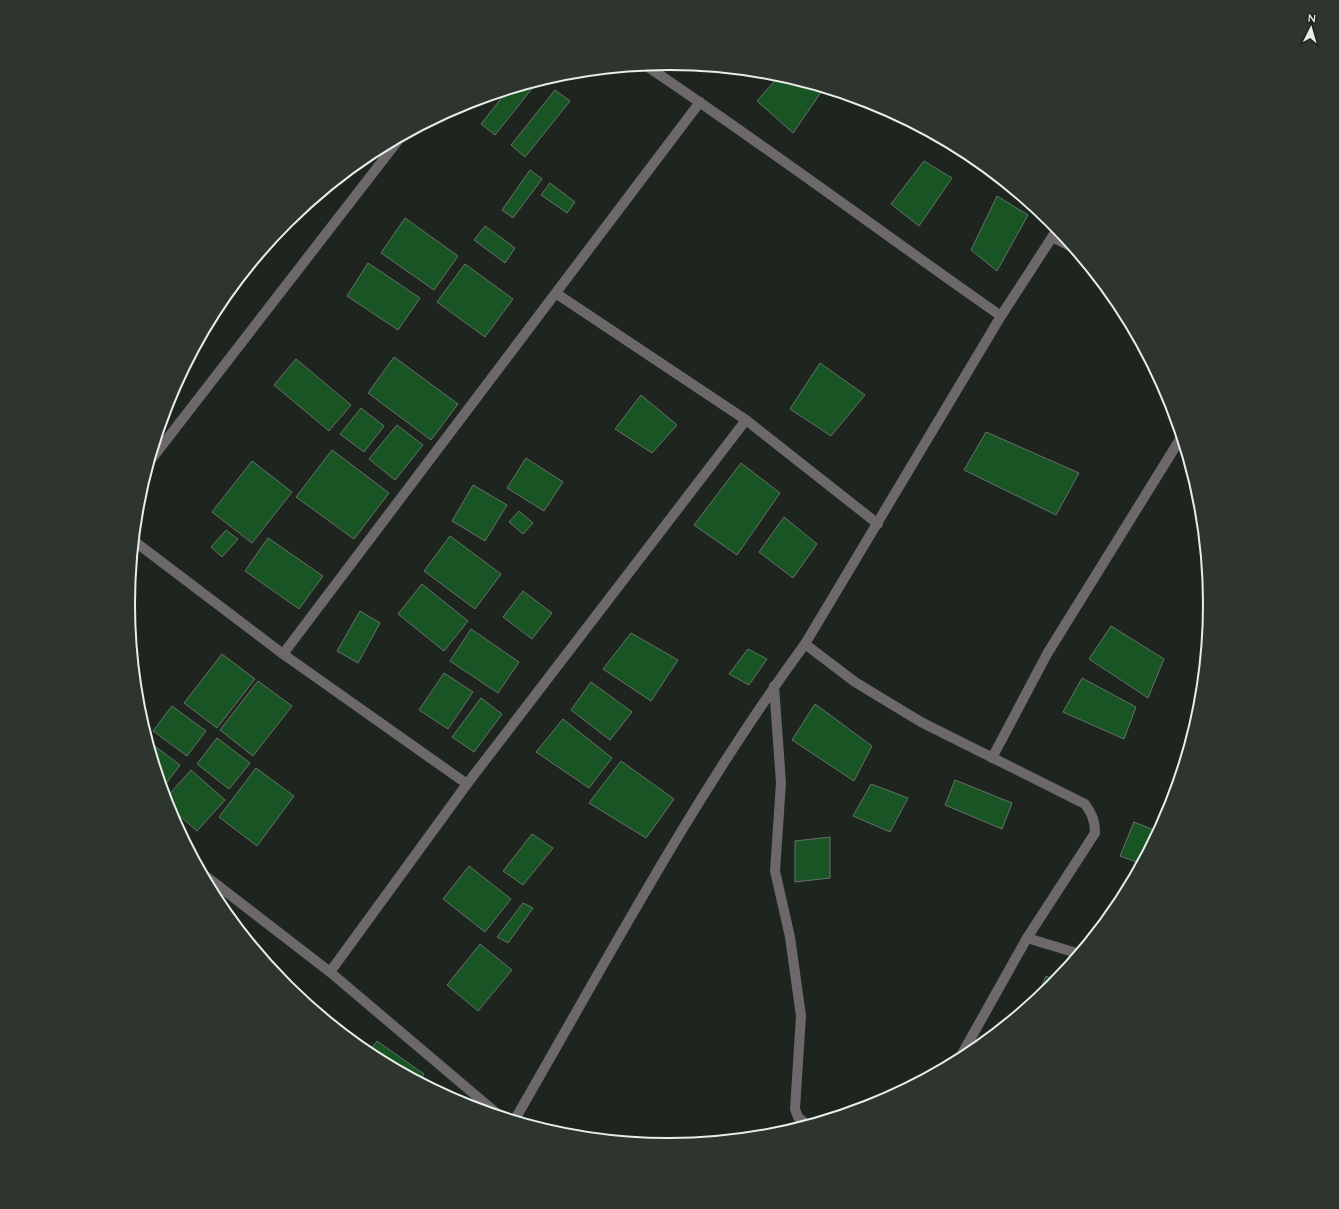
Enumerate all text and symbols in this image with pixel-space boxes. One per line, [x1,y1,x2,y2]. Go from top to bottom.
north arrow [1291,8,1331,48]
text: N [1307,11,1317,25]

